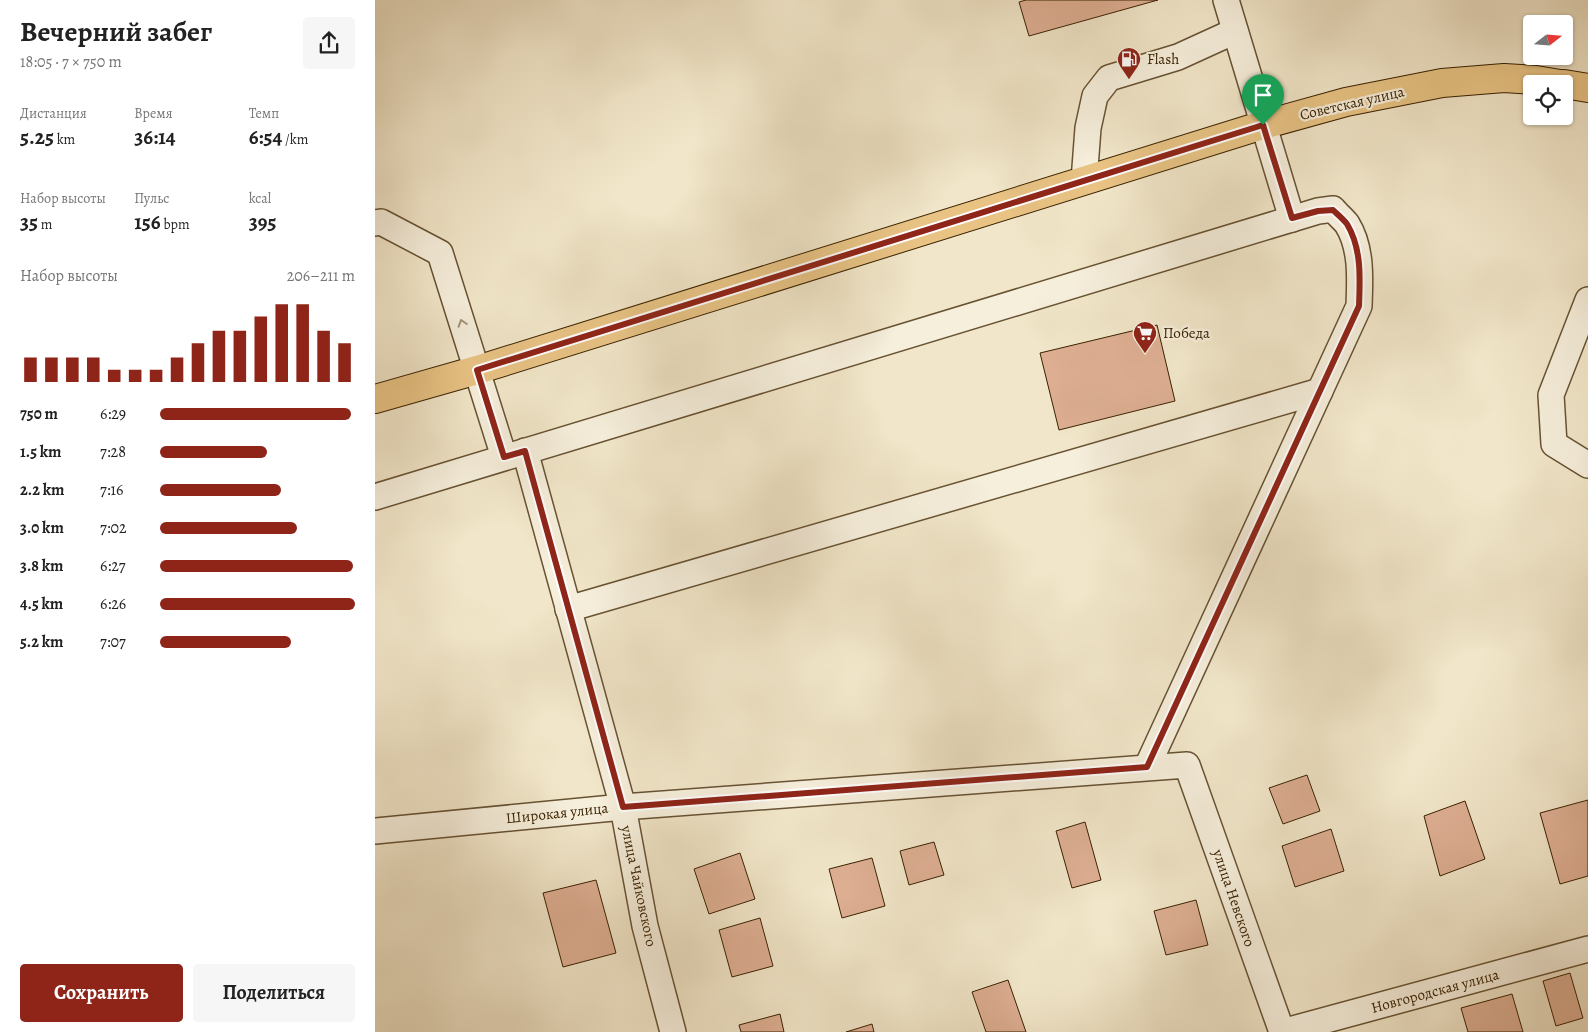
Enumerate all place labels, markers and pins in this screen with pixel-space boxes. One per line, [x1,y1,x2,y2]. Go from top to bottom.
fuel station icon: Flash [1116,46,1142,80]
place label: Flash [1147,49,1179,69]
pin [1242,74,1284,125]
supermarket icon: Победа [1132,320,1158,354]
place label: Победа [1163,323,1210,343]

